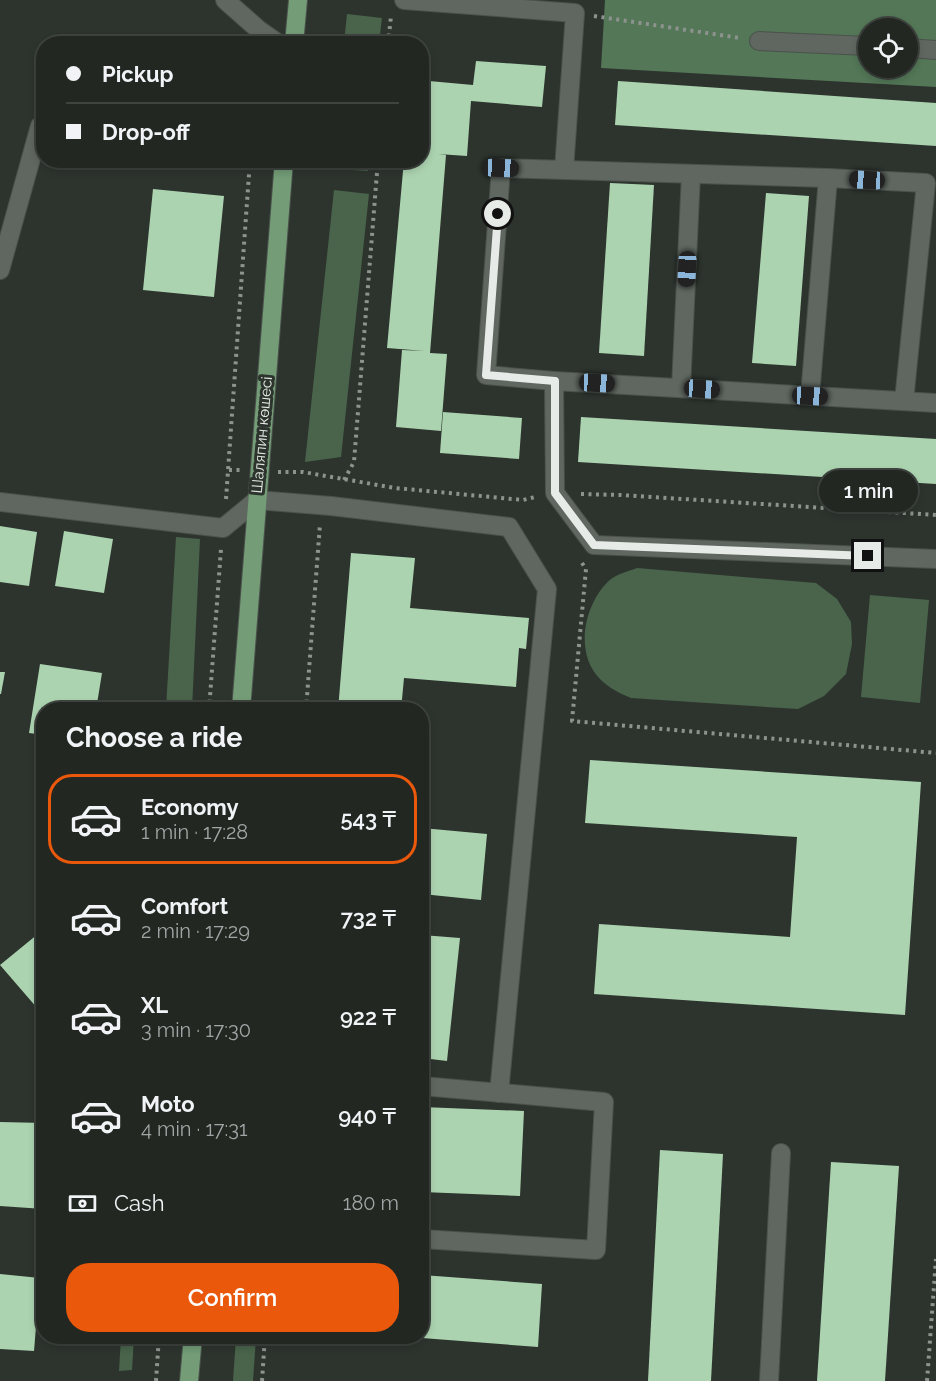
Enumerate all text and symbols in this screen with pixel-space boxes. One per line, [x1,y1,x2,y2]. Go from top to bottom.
map controls [858,18,918,78]
button: locate [858,18,918,78]
text: Pickup [102,61,174,87]
text: Drop-off [102,119,190,145]
car [483,158,519,178]
car [849,170,885,190]
route start [484,200,511,227]
car [677,251,697,287]
car [579,373,615,393]
street label: Шаляпин көшесі [248,376,276,494]
car [683,379,721,399]
car [792,386,828,406]
callout: 1 min [818,469,918,511]
text: 1 min [844,479,893,503]
route end [854,542,881,569]
text: Choose a ride [66,722,242,753]
icon: car [69,792,123,846]
text: Economy [141,794,239,820]
text: 543 ₸ [340,806,396,832]
text: 1 min · 17:28 [141,820,248,844]
icon: car [69,891,123,945]
text: Comfort [141,893,228,919]
text: 732 ₸ [341,905,396,931]
text: 2 min · 17:29 [141,919,250,943]
icon: car [69,990,123,1044]
text: XL [141,992,168,1018]
text: 922 ₸ [340,1004,396,1030]
text: 3 min · 17:30 [141,1018,251,1042]
icon: car [69,1089,123,1143]
text: Moto [141,1091,195,1117]
text: 940 ₸ [338,1103,396,1129]
text: 4 min · 17:31 [141,1117,248,1141]
icon: cash [66,1187,99,1220]
text: Cash [114,1190,165,1216]
text: 180 m [343,1191,399,1215]
button: Confirm [66,1263,399,1332]

